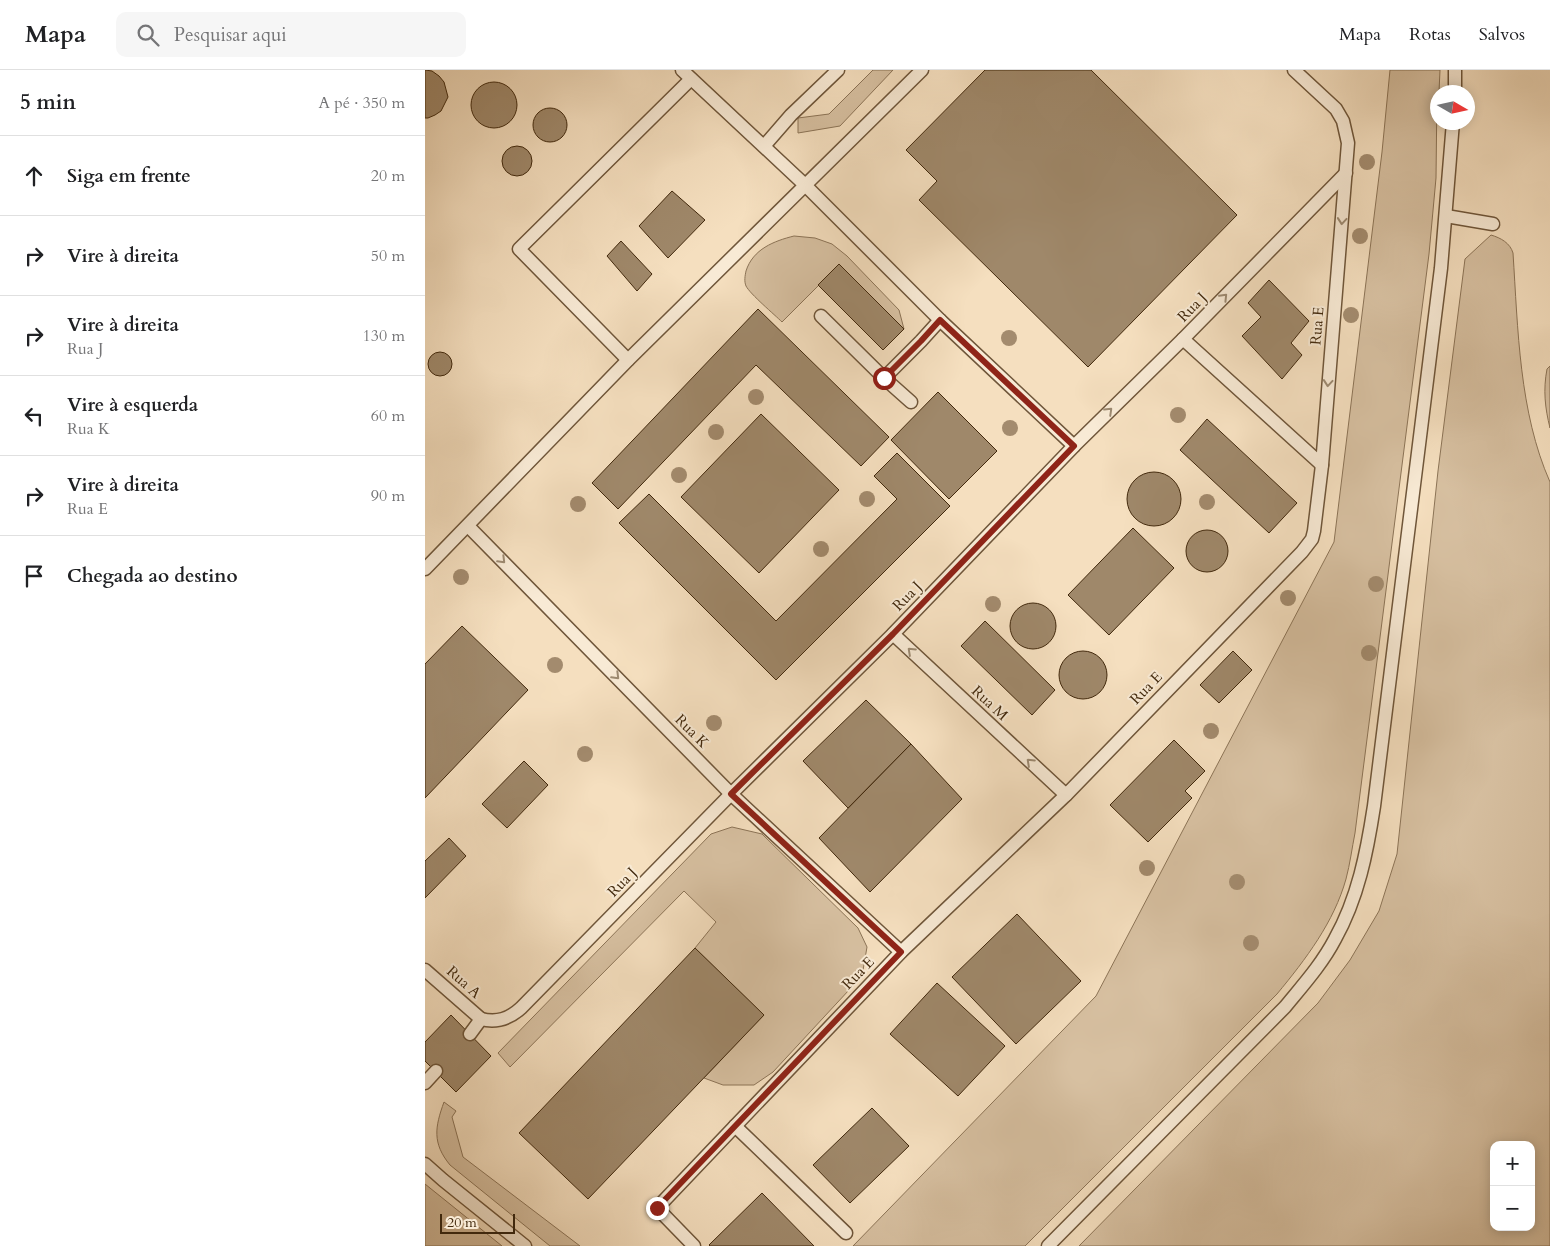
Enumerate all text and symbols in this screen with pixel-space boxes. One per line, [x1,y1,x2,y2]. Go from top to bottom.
search box [116,12,466,57]
text: Mapa [25,18,86,51]
icon: search [134,21,162,49]
text: Pesquisar aqui [174,22,287,48]
text: Mapa [1339,22,1381,47]
text: Rotas [1409,22,1451,47]
text: Salvos [1479,22,1525,47]
north arrow [1430,85,1475,130]
text: 5 min [20,88,76,117]
text: A pé · 350 m [318,92,405,114]
icon: ahead [20,162,48,190]
text: Siga em frente [67,163,191,189]
text: 20 m [371,165,405,187]
one-way arrow [1337,217,1348,225]
icon: right [20,242,48,270]
text: Vire à direita [67,243,179,269]
text: 50 m [371,245,405,267]
street label: Rua J [1173,288,1211,326]
one-way arrow [1218,294,1227,303]
street label: Rua E [1305,306,1329,346]
text: Vire à direita [67,312,179,338]
icon: right [20,322,48,350]
text: 130 m [363,325,405,347]
text: Rua J [67,338,104,360]
route start [873,367,896,390]
one-way arrow [1323,379,1334,387]
text: Vire à esquerda [67,392,198,418]
icon: left [20,402,48,430]
text: 60 m [371,405,405,427]
one-way arrow [1103,408,1112,417]
text: Rua K [67,418,110,440]
text: Vire à direita [67,472,179,498]
icon: right [20,482,48,510]
text: 90 m [371,485,405,507]
text: Rua E [67,498,108,520]
one-way arrow [496,555,505,564]
icon: arrive [20,562,48,590]
text: Chegada ao destino [67,563,238,589]
street label: Rua J [888,577,926,615]
one-way arrow [908,648,917,657]
street label: Rua E [1125,667,1167,709]
one-way arrow [610,671,619,680]
street label: Rua M [967,681,1013,725]
street label: Rua K [671,710,714,753]
one-way arrow [1027,759,1036,768]
street label: Rua J [603,863,641,901]
street label: Rua E [837,952,879,994]
street label: Rua A [443,961,486,1003]
map controls [1490,1141,1535,1231]
button: + [1490,1141,1535,1186]
button: − [1490,1186,1535,1231]
route end [646,1197,669,1220]
scale bar [440,1211,515,1234]
text: 20 m [447,1213,477,1232]

